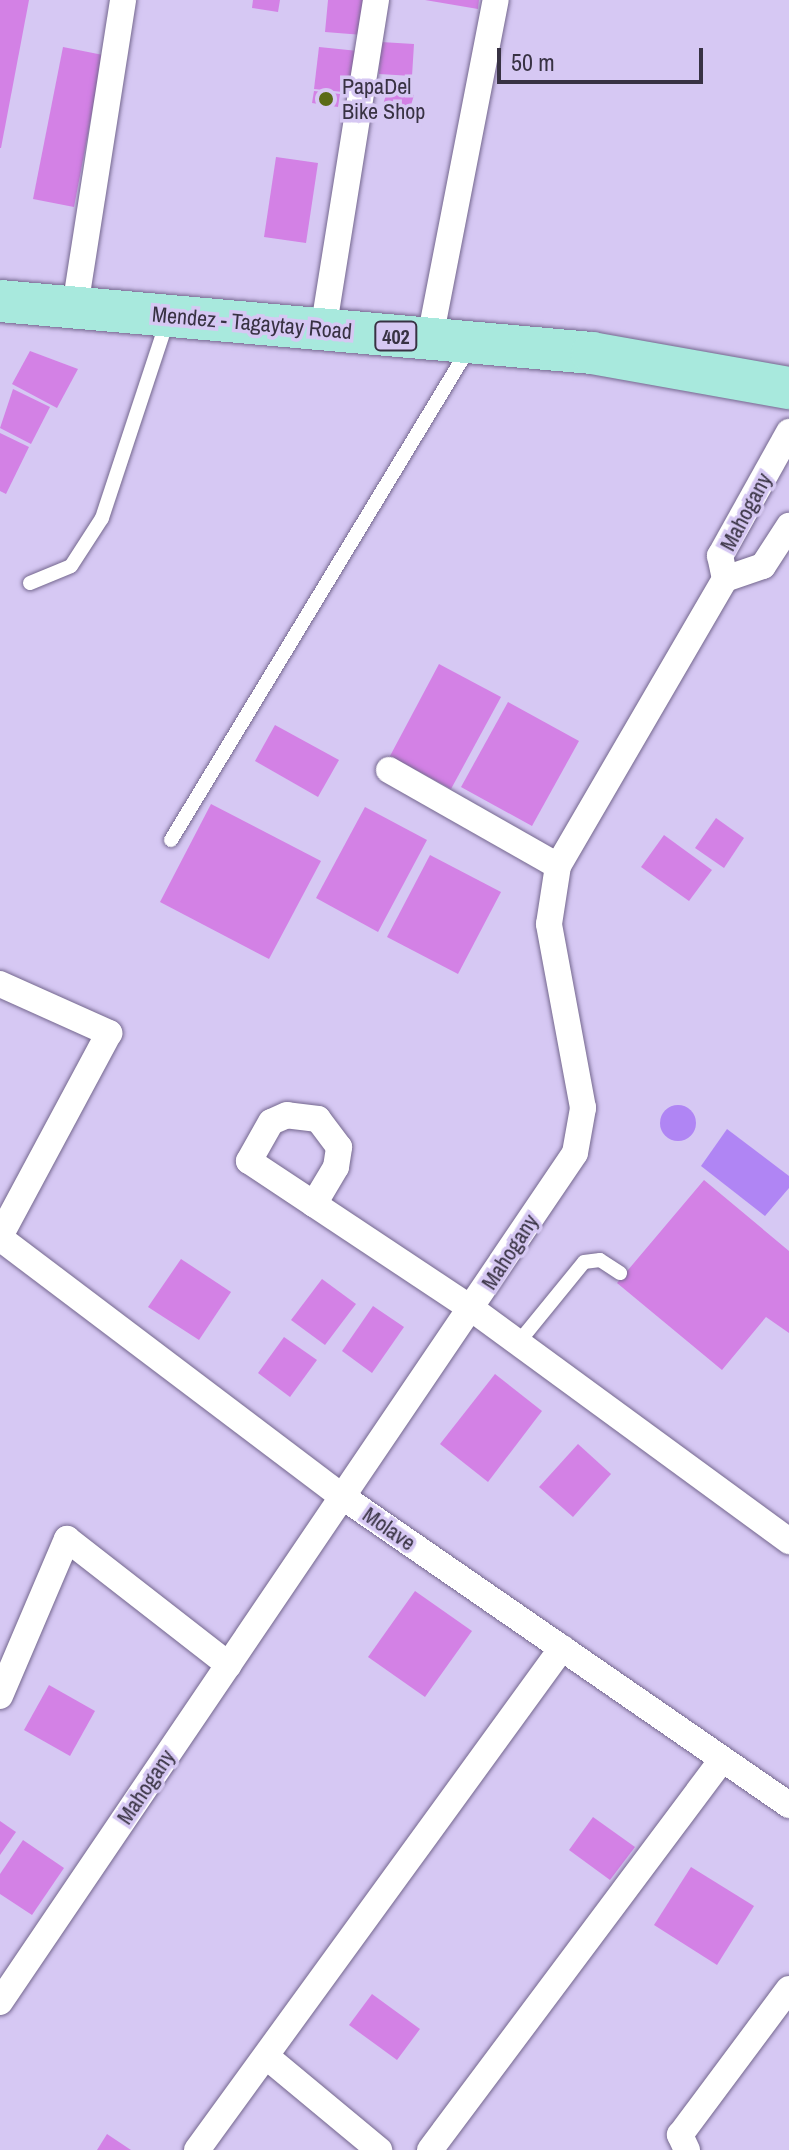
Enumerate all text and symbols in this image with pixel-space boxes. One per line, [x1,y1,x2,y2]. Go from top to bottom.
scale bar [501,32,707,82]
text: 50 m [511,46,555,78]
place label: PapaDel Bike Shop [342,73,425,124]
marker: PapaDel Bike Shop [317,90,335,108]
street label: Mendez - Tagaytay Road [151,301,353,345]
road number: 402 [374,320,418,352]
street label: Mahogany [715,469,777,555]
street label: Mahogany [476,1209,544,1295]
street label: Molave [358,1502,420,1556]
street label: Mahogany [112,1745,180,1829]

